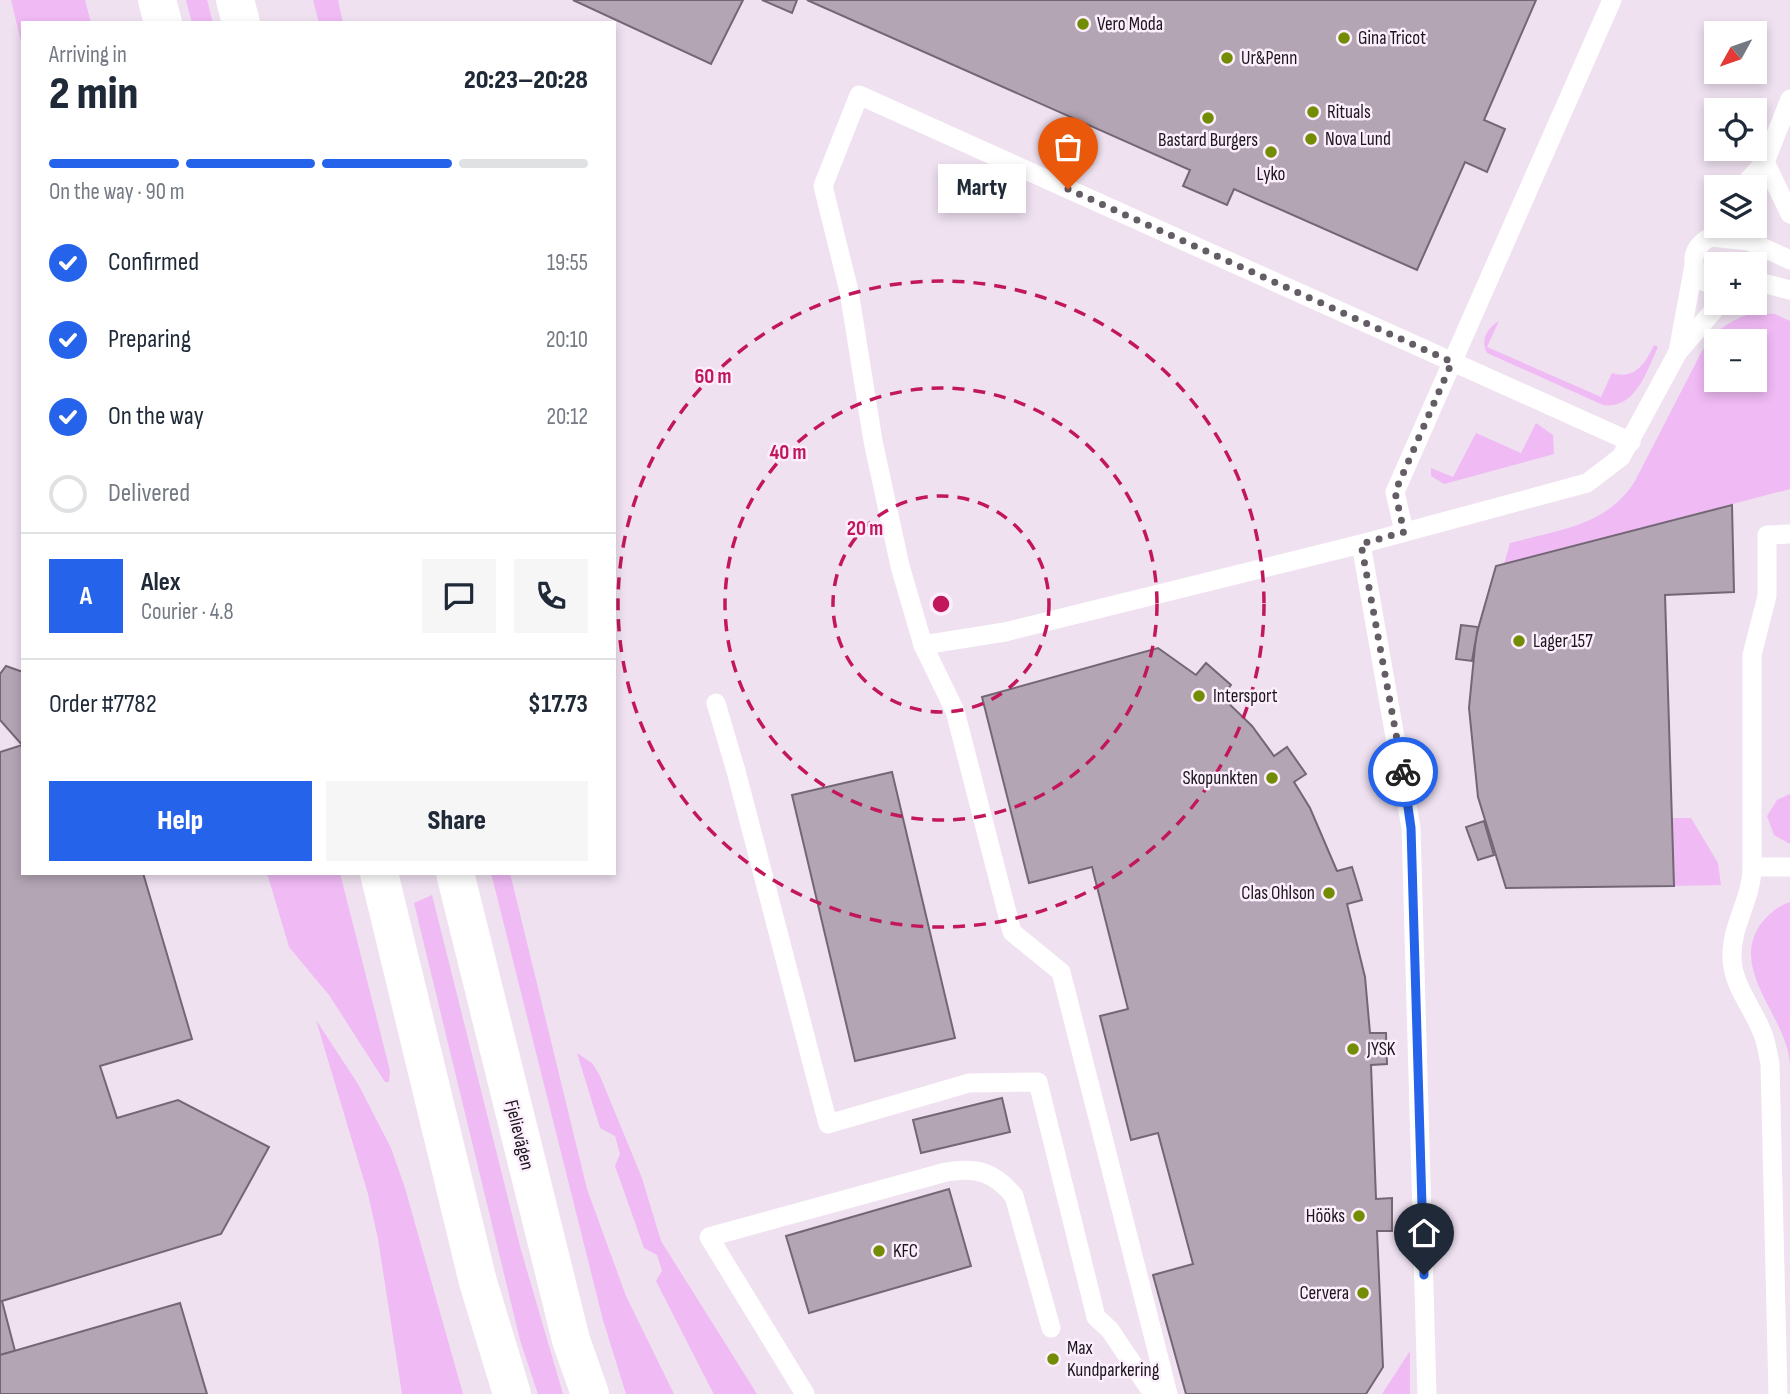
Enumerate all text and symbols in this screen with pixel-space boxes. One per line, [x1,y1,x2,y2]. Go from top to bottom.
place label: Vero Moda [1097,13,1163,36]
marker: Vero Moda [1075,16,1091,32]
north arrow [1704,21,1768,84]
map controls [1704,21,1767,392]
place label: Gina Tricot [1358,27,1426,50]
marker: Gina Tricot [1336,30,1352,46]
text: Arriving in [49,41,127,69]
place label: Ur&Penn [1241,47,1297,70]
marker: Ur&Penn [1219,50,1235,66]
text: 20:23–20:28 [464,65,588,96]
text: 2 min [49,67,138,122]
button: locate [1704,98,1767,161]
place label: Rituals [1327,101,1371,124]
marker: Rituals [1305,104,1321,120]
marker: Bastard Burgers [1200,110,1216,126]
pin [1038,117,1098,189]
icon: bag [1049,128,1087,166]
place label: Nova Lund [1325,128,1391,151]
place label: Bastard Burgers [1158,129,1258,152]
marker: Nova Lund [1303,131,1319,147]
marker: Lyko [1263,144,1279,160]
place label: Lyko [1257,163,1285,186]
callout: Marty [939,164,1026,214]
text: Marty [957,174,1007,202]
button: layers [1704,175,1767,238]
text: On the way · 90 m [49,178,184,206]
icon: check [49,244,87,282]
text: Confirmed [108,247,199,278]
text: 19:55 [547,249,588,277]
button: + [1704,252,1767,315]
icon: check [49,321,87,359]
text: Preparing [108,324,191,355]
text: 20:10 [546,326,588,354]
button: − [1704,329,1767,392]
text: 60 m [694,364,732,389]
icon: check [49,398,87,436]
text: On the way [108,401,204,432]
text: 20:12 [546,403,588,431]
text: 40 m [770,440,806,465]
text: Delivered [108,478,190,509]
text: 20 m [847,516,883,541]
button: chat [422,559,496,633]
button: phone [514,559,588,633]
text: Alex [141,567,181,598]
text: A [80,581,92,612]
centre of rings [929,592,953,616]
text: Courier · 4.8 [141,598,234,626]
place label: Lager 157 [1533,630,1593,653]
marker: Lager 157 [1511,633,1527,649]
place label: Intersport [1213,685,1278,708]
marker: Intersport [1191,688,1207,704]
text: Order #7782 [49,689,157,720]
text: $17.73 [528,689,588,720]
courier [1368,737,1438,807]
icon: bike [1384,753,1422,791]
place label: Skopunkten [1182,767,1258,790]
marker: Skopunkten [1264,770,1280,786]
button: Help [49,781,312,861]
button: Share [326,781,588,861]
place label: Clas Ohlson [1241,882,1315,905]
marker: Clas Ohlson [1321,885,1337,901]
place label: JYSK [1366,1038,1396,1061]
marker: JYSK [1345,1041,1361,1057]
street label: Fjelievägen [499,1098,539,1172]
pin [1394,1203,1454,1275]
place label: Hööks [1306,1205,1345,1228]
marker: Hööks [1351,1208,1367,1224]
icon: home [1405,1214,1443,1252]
place label: KFC [893,1240,918,1263]
marker: KFC [871,1243,887,1259]
place label: Cervera [1299,1282,1349,1305]
marker: Cervera [1355,1285,1371,1301]
place label: Max Kundparkering [1067,1337,1160,1382]
marker: Max Kundparkering [1045,1351,1061,1367]

